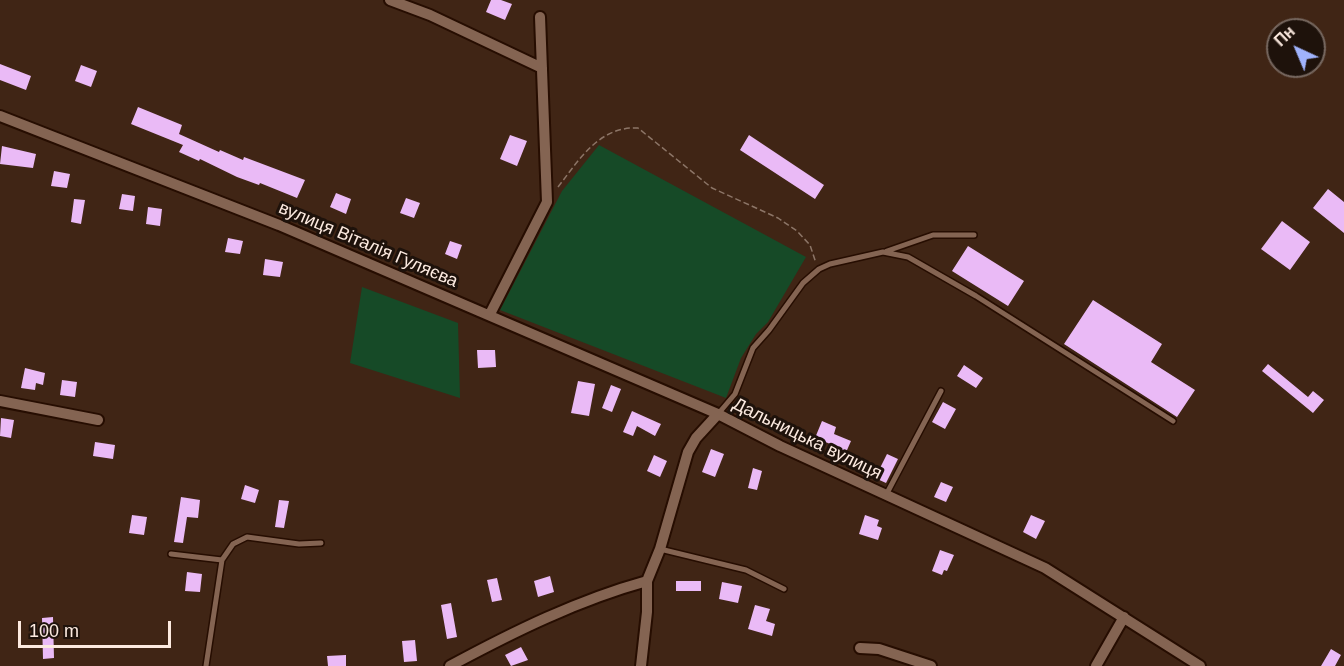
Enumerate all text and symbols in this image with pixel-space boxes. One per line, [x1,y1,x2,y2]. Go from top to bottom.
north arrow [1266,18,1326,78]
text: Пн [1271,23,1298,50]
street label: вулиця Віталія Гуляєва [275,197,461,293]
street label: Дальницька вулиця [729,393,885,485]
scale bar [21,609,174,647]
text: 100 m [29,621,79,641]

